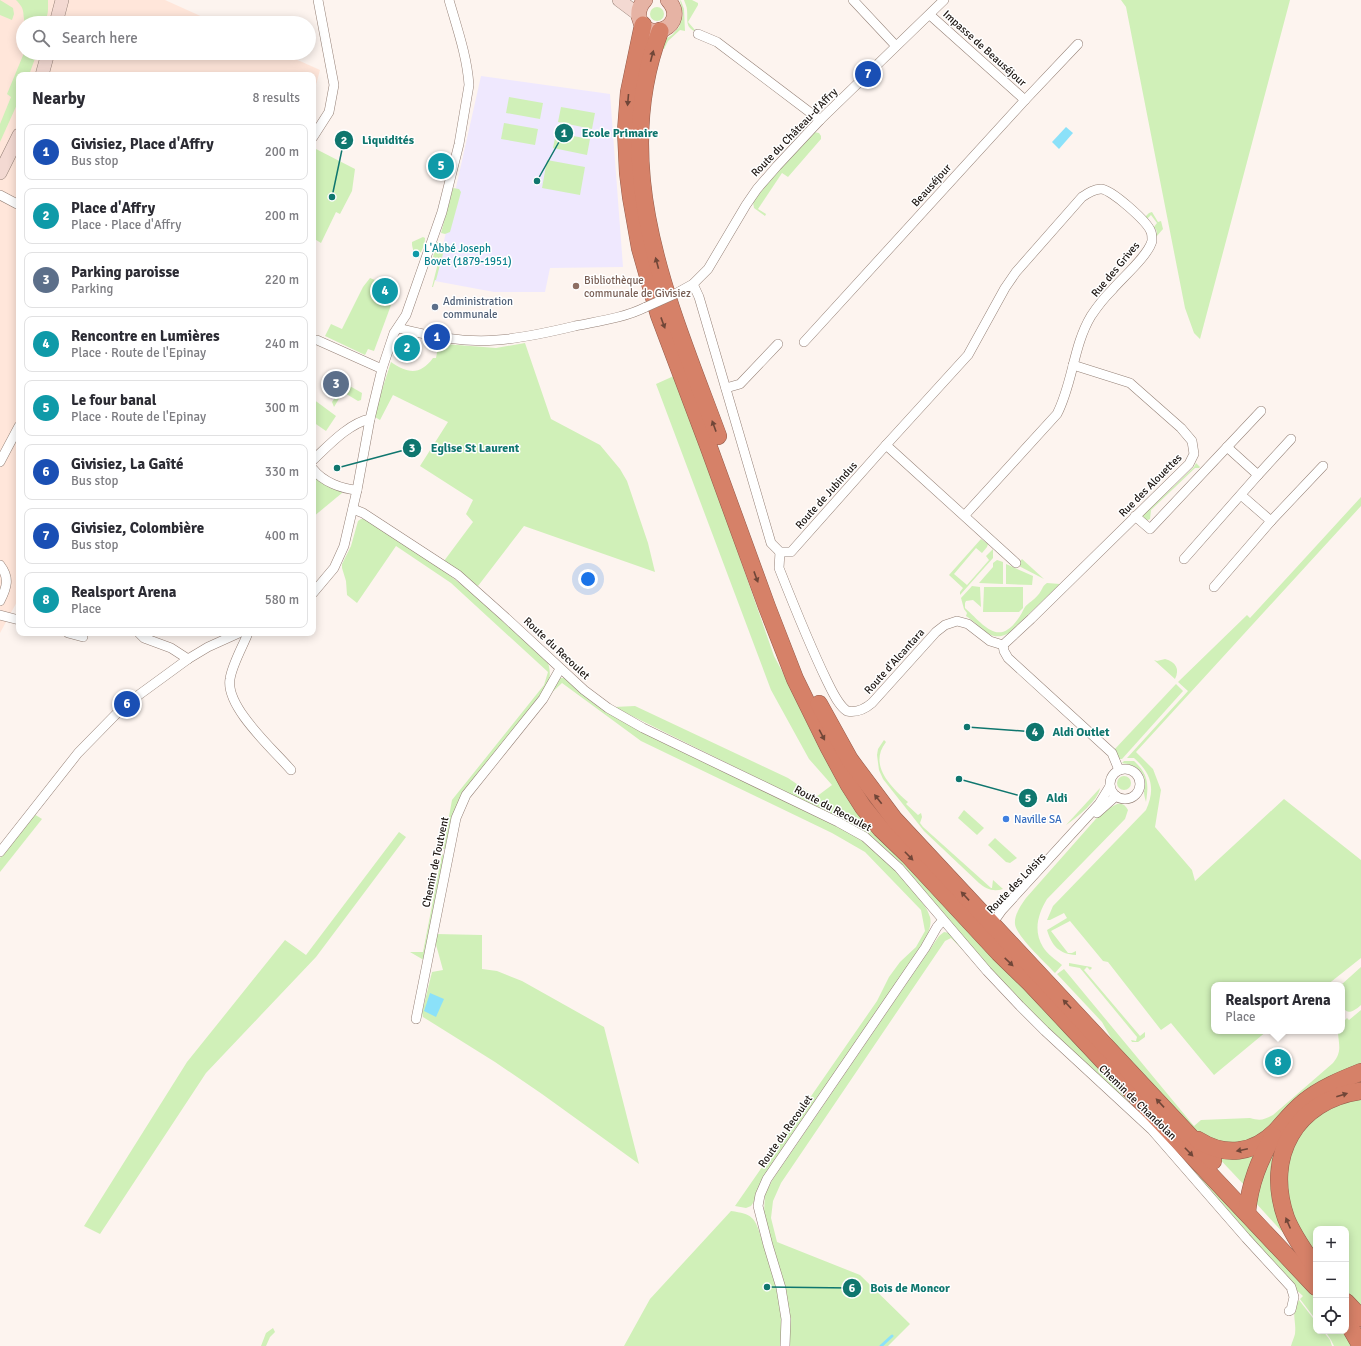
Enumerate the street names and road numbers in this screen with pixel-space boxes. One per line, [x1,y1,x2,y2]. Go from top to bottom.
street label: Impasse de Beauséjour [940,8,1029,89]
street label: Route du Château-d'Affry [749,85,841,179]
street label: Beauséjour [909,161,954,209]
street label: Rue des Grives [1088,239,1142,300]
street label: Rue des Alouettes [1116,451,1185,520]
street label: Route de Jubindus [793,459,860,532]
street label: Route du Recoulet [521,614,592,682]
street label: Route d'Alcantara [862,626,927,697]
street label: Route du Recoulet [792,783,874,834]
street label: Chemin de Toutvent [420,815,451,909]
street label: Route des Loisirs [984,850,1049,916]
street label: Chemin de Chandolan [1096,1062,1179,1143]
street label: Route du Recoulet [756,1092,815,1170]

